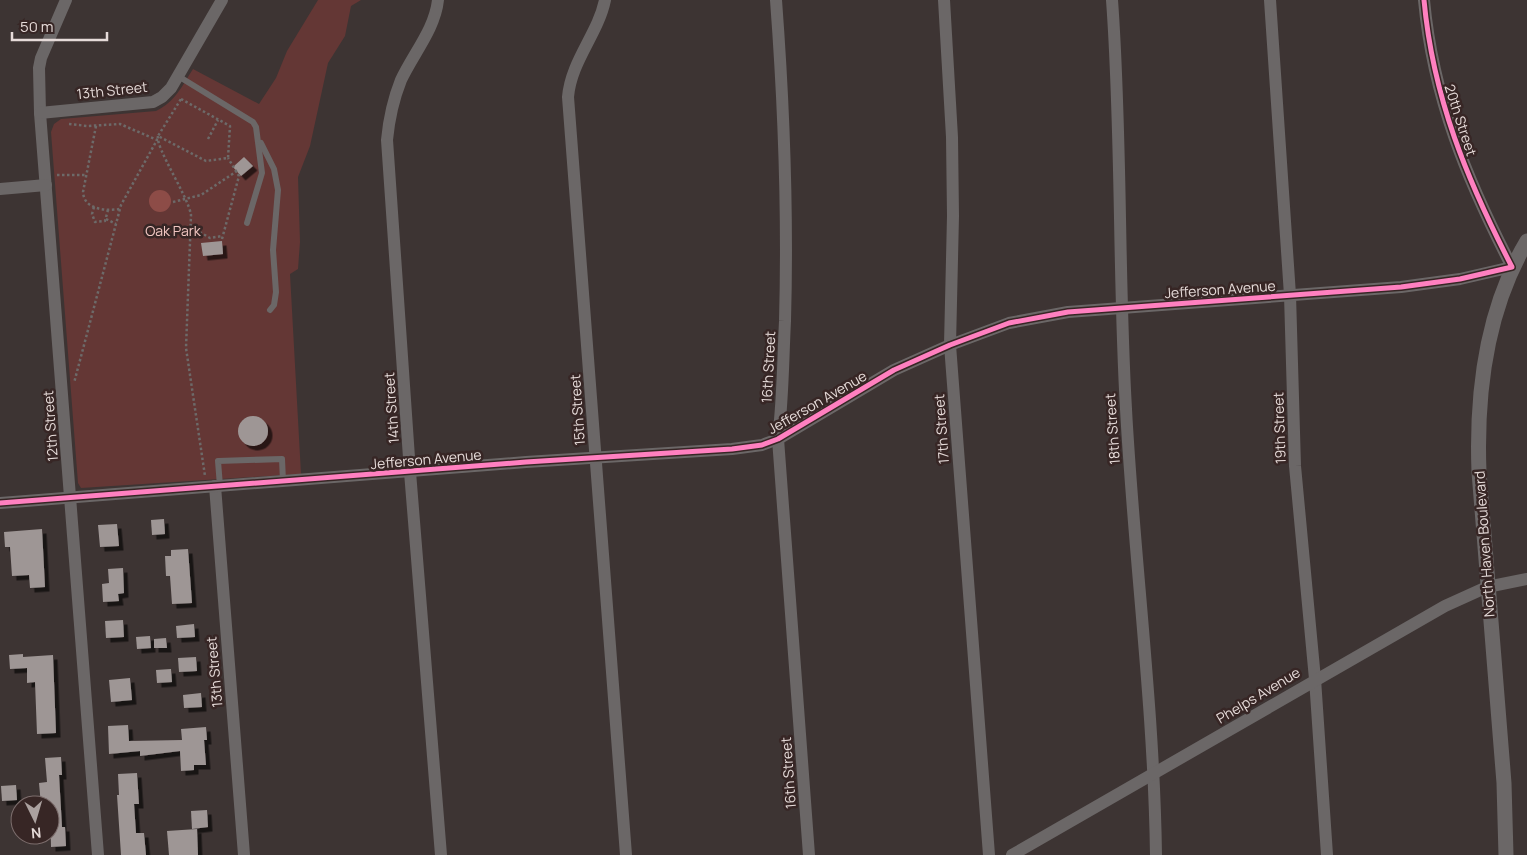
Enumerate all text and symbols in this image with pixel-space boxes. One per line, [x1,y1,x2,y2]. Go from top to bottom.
scale bar [12,10,108,42]
text: 50 m [20,16,54,37]
street label: 13th Street [76,77,149,103]
street label: 20th Street [1440,82,1482,159]
park label: Oak Park [145,221,202,240]
street label: Jefferson Avenue [1164,276,1276,302]
street label: 16th Street [757,330,779,403]
street label: Jefferson Avenue [764,366,870,438]
street label: 14th Street [379,371,403,444]
street label: 15th Street [565,373,589,446]
street label: 12th Street [38,389,62,462]
street label: 19th Street [1268,391,1290,464]
street label: 18th Street [1100,392,1124,465]
street label: 17th Street [929,393,953,465]
street label: Jefferson Avenue [370,445,482,473]
street label: North Haven Boulevard [1469,470,1499,618]
street label: 13th Street [201,635,227,708]
street label: Phelps Avenue [1213,663,1303,727]
street label: 16th Street [776,736,800,810]
north arrow [10,795,60,845]
text: N [30,824,42,843]

